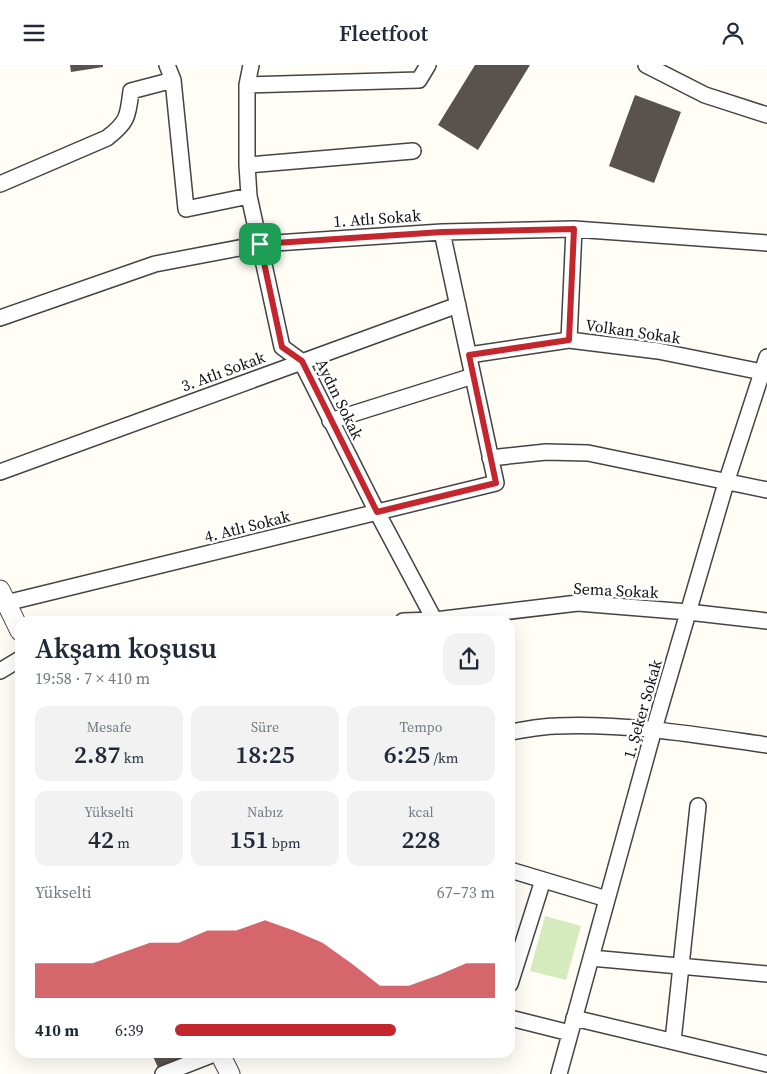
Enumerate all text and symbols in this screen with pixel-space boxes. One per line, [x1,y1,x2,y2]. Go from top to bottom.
text: Fleetfoot [339,18,428,48]
icon: menu [20,19,48,47]
icon: person [719,19,747,47]
street label: 1. Atlı Sokak [332,204,422,232]
pin [239,223,281,265]
icon: arrive [246,230,274,258]
street label: Volkan Sokak [584,313,682,349]
street label: 3. Atlı Sokak [178,346,268,396]
street label: Aydın Sokak [311,355,369,443]
street label: 4. Atlı Sokak [202,505,292,547]
street label: Sema Sokak [573,577,659,603]
text: Akşam koşusu [35,629,217,667]
button: share [443,633,495,685]
street label: 1. Şeker Sokak [617,657,667,761]
text: 19:58 · 7 × 410 m [35,667,150,689]
text: Mesafe [87,717,131,737]
text: Süre [251,717,279,737]
text: Tempo [400,717,442,737]
text: 2.87 [74,737,120,771]
text: 18:25 [235,737,295,771]
text: 6:25 [384,737,430,771]
text: km [120,748,144,768]
text: /km [430,748,458,768]
text: Yükselti [84,802,134,822]
text: Nabız [247,802,283,822]
text: kcal [408,802,434,822]
text: 42 [88,822,114,856]
text: 151 [230,822,269,856]
text: 228 [401,822,441,856]
text: m [114,833,130,853]
text: bpm [269,833,301,853]
text: Yükselti [35,881,91,903]
text: 67–73 m [437,881,495,903]
text: 410 m [35,1019,79,1041]
text: 6:39 [115,1019,144,1041]

